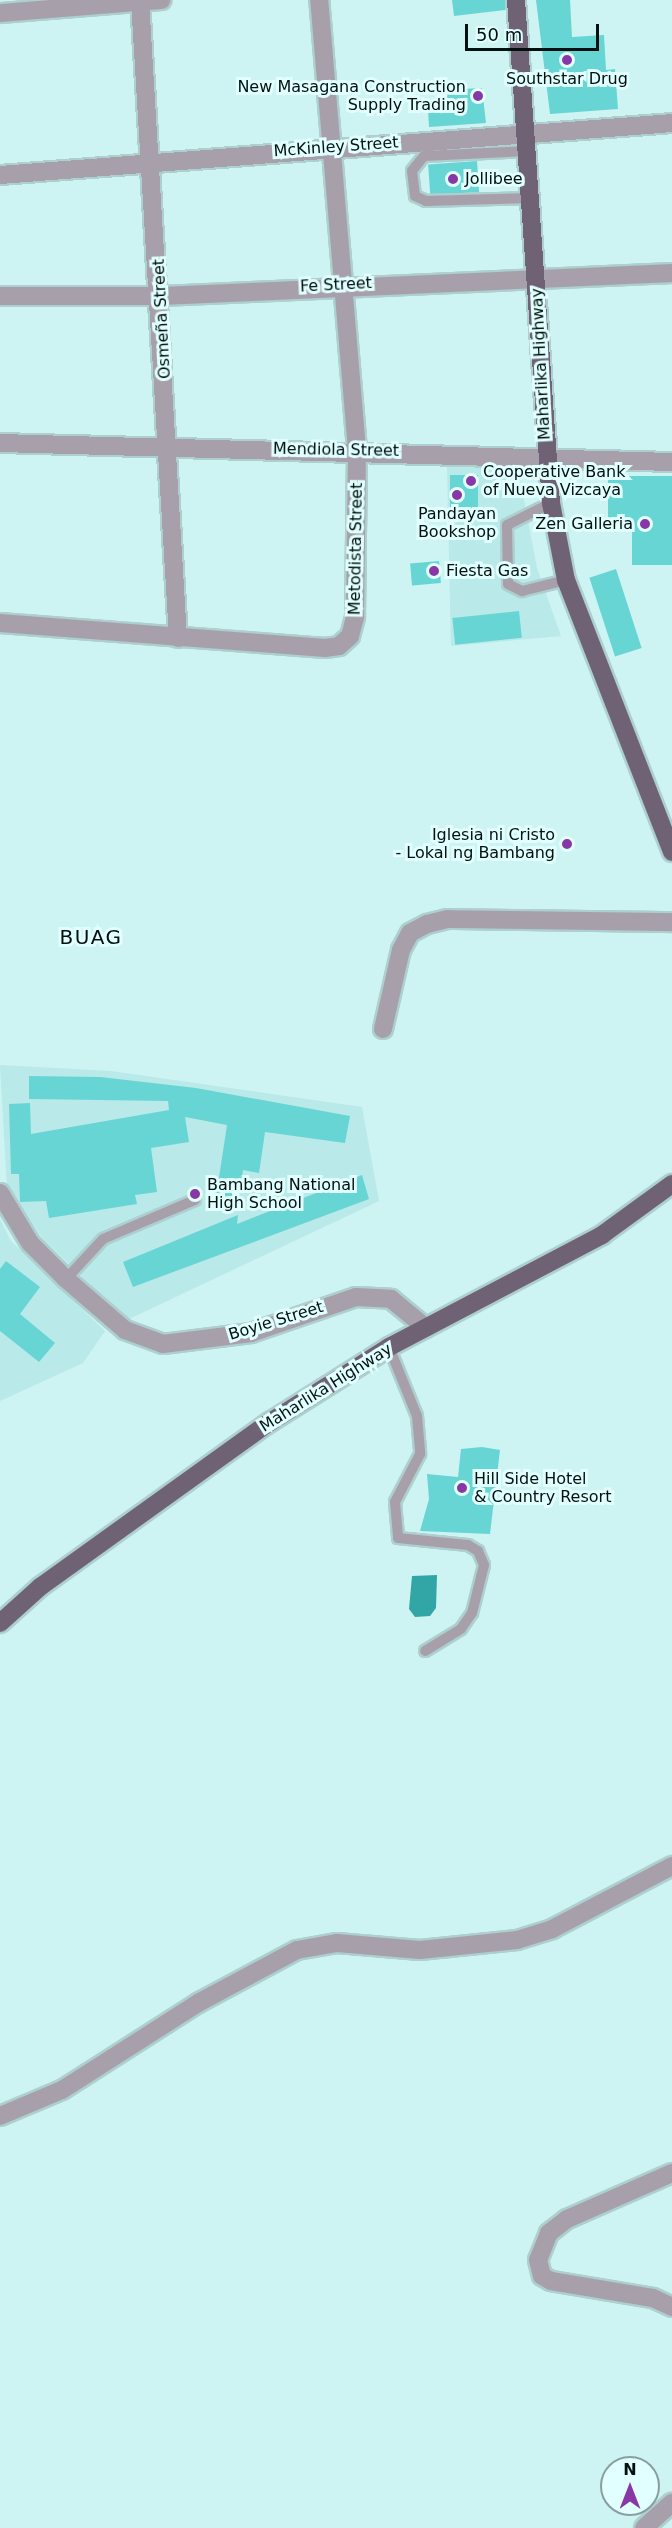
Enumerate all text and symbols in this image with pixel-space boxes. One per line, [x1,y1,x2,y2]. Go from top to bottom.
scale bar [468,12,602,50]
text: 50 m [476,24,522,45]
marker: Southstar Drug [560,53,574,67]
place label: Southstar Drug [506,69,628,89]
place label: New Masagana Construction Supply Trading [237,77,466,115]
marker: New Masagana Construction Supply Trading [471,89,485,103]
street label: McKinley Street [273,133,399,161]
place label: Jollibee [465,169,523,189]
marker: Jollibee [446,172,460,186]
street label: Osmeña Street [149,259,175,379]
street label: Fe Street [300,274,372,296]
street label: Maharlika Highway [527,288,555,440]
street label: Mendiola Street [273,439,399,461]
place label: Cooperative Bank of Nueva Vizcaya [483,462,625,500]
marker: Cooperative Bank of Nueva Vizcaya [464,474,478,488]
street label: Metodista Street [345,483,367,615]
marker: Pandayan Bookshop [450,488,464,502]
place label: Pandayan Bookshop [418,504,496,542]
place label: Zen Galleria [535,514,633,534]
marker: Zen Galleria [638,517,652,531]
place label: Fiesta Gas [446,561,528,581]
marker: Fiesta Gas [427,564,441,578]
place label: Iglesia ni Cristo - Lokal ng Bambang [395,825,555,863]
marker: Iglesia ni Cristo - Lokal ng Bambang [560,837,574,851]
district label: BUAG [59,925,123,949]
place label: Bambang National High School [207,1175,355,1213]
marker: Bambang National High School [188,1187,202,1201]
street label: Boyie Street [226,1297,326,1345]
street label: Maharlika Highway [256,1340,396,1436]
place label: Hill Side Hotel & Country Resort [474,1469,611,1507]
marker: Hill Side Hotel & Country Resort [455,1481,469,1495]
north arrow [600,2456,660,2516]
text: N [623,2460,637,2479]

